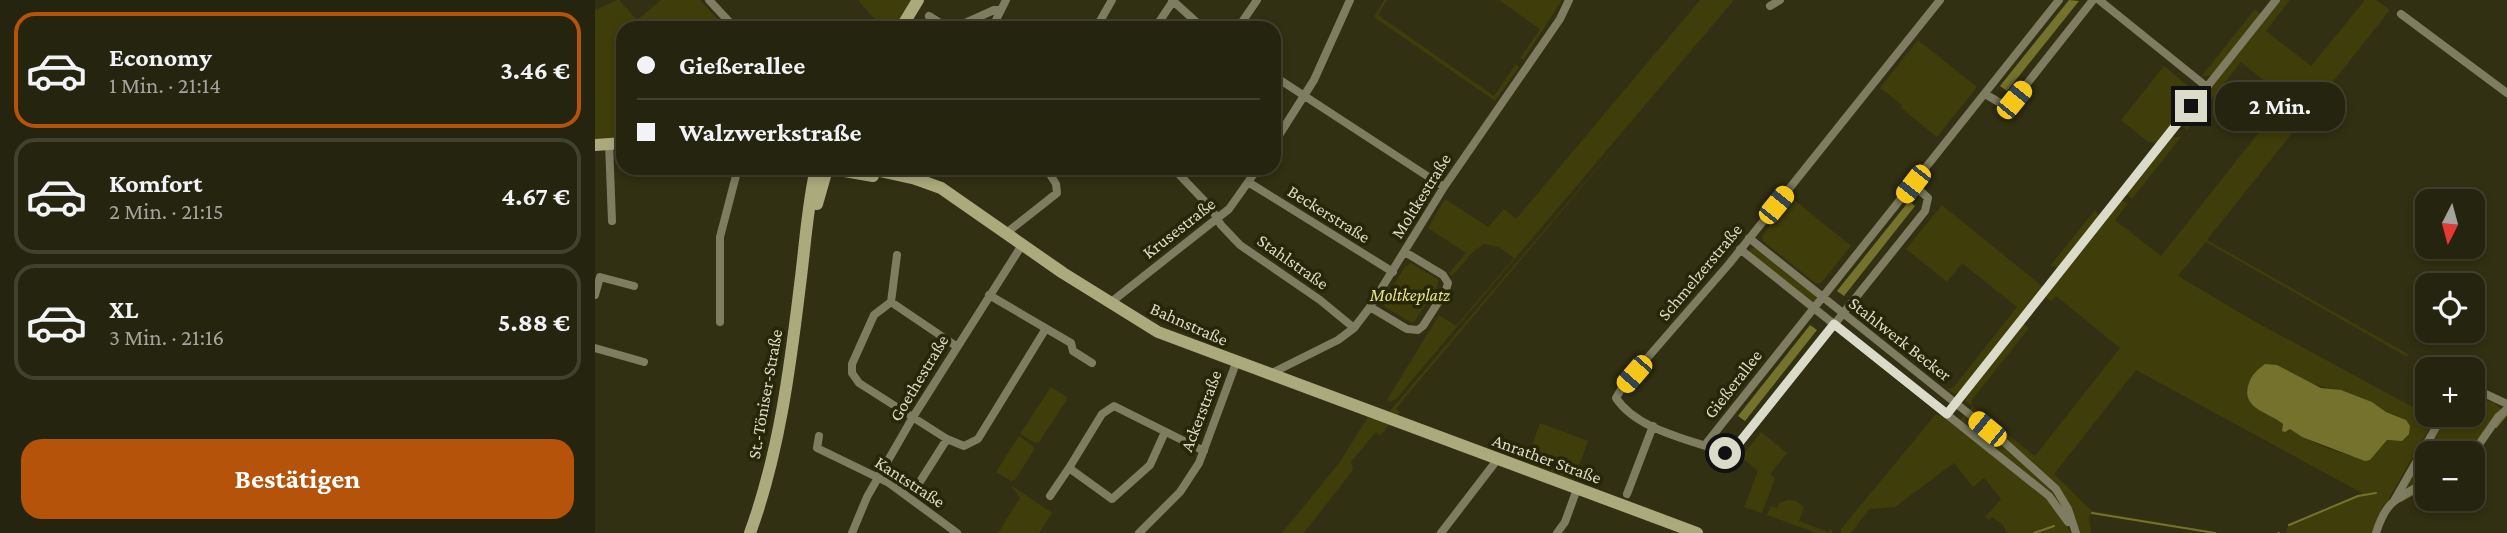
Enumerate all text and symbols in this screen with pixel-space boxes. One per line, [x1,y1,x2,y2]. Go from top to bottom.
icon: car [25,39,88,102]
text: Economy [109,43,212,72]
text: Gießerallee [679,51,805,80]
text: 3.46 € [500,56,570,85]
text: 1 Min. · 21:14 [109,72,221,98]
car [1993,77,2036,123]
callout: 2 Min. [2215,82,2345,130]
route end [2175,90,2207,122]
text: 2 Min. [2249,93,2311,119]
text: Walzwerkstraße [679,118,861,147]
street label: Moltkestraße [1387,150,1455,242]
car [1892,161,1935,207]
icon: car [25,165,88,228]
text: Komfort [109,169,202,198]
street label: Beckerstraße [1284,181,1374,247]
text: 4.67 € [501,182,570,211]
car [1755,182,1798,228]
north arrow [2415,189,2485,259]
map controls [2415,189,2485,511]
street label: Krusestraße [1139,193,1219,263]
text: 2 Min. · 21:15 [109,198,223,224]
street label: Schmelzerstraße [1654,220,1746,324]
street label: Stahlstraße [1254,230,1333,294]
button: locate [2415,273,2485,343]
park label: Moltkeplatz [1369,285,1450,305]
icon: car [25,291,88,354]
street label: Stahlwerk Becker [1845,293,1956,385]
text: XL [109,295,138,324]
street label: Bahnstraße [1147,298,1231,350]
text: 5.88 € [498,308,570,337]
text: 3 Min. · 21:16 [109,324,224,350]
street label: St.-Töniser-Straße [744,328,786,460]
street label: Goethestraße [885,331,953,425]
street label: Gießerallee [1700,346,1766,422]
car [1613,351,1656,397]
button: + [2415,357,2485,427]
street label: Ackerstraße [1176,367,1226,455]
car [1965,408,2010,450]
street label: Anrather Straße [1490,430,1604,488]
route start [1709,437,1741,469]
button: Bestätigen [21,439,574,519]
button: − [2415,441,2485,511]
street label: Kantstraße [871,452,949,512]

